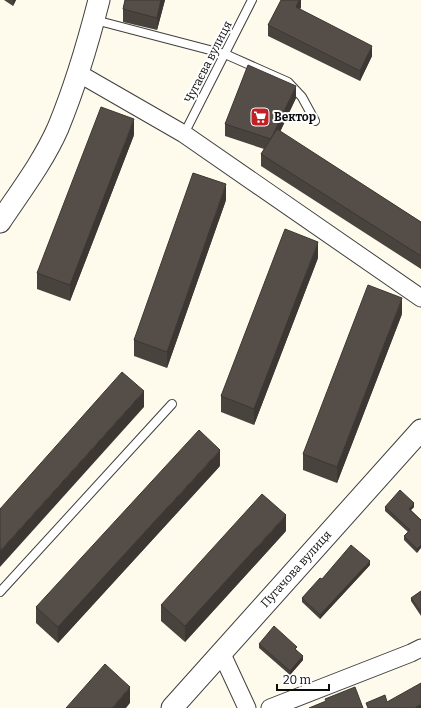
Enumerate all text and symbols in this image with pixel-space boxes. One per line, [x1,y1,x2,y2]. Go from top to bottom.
street label: Чугаєва вулиця [181,18,235,105]
supermarket icon: Вектор [249,106,271,128]
place label: Вектор [274,110,316,124]
street label: Пугачова вулиця [258,527,334,610]
scale bar [277,666,329,692]
text: 20 m [283,673,312,687]

